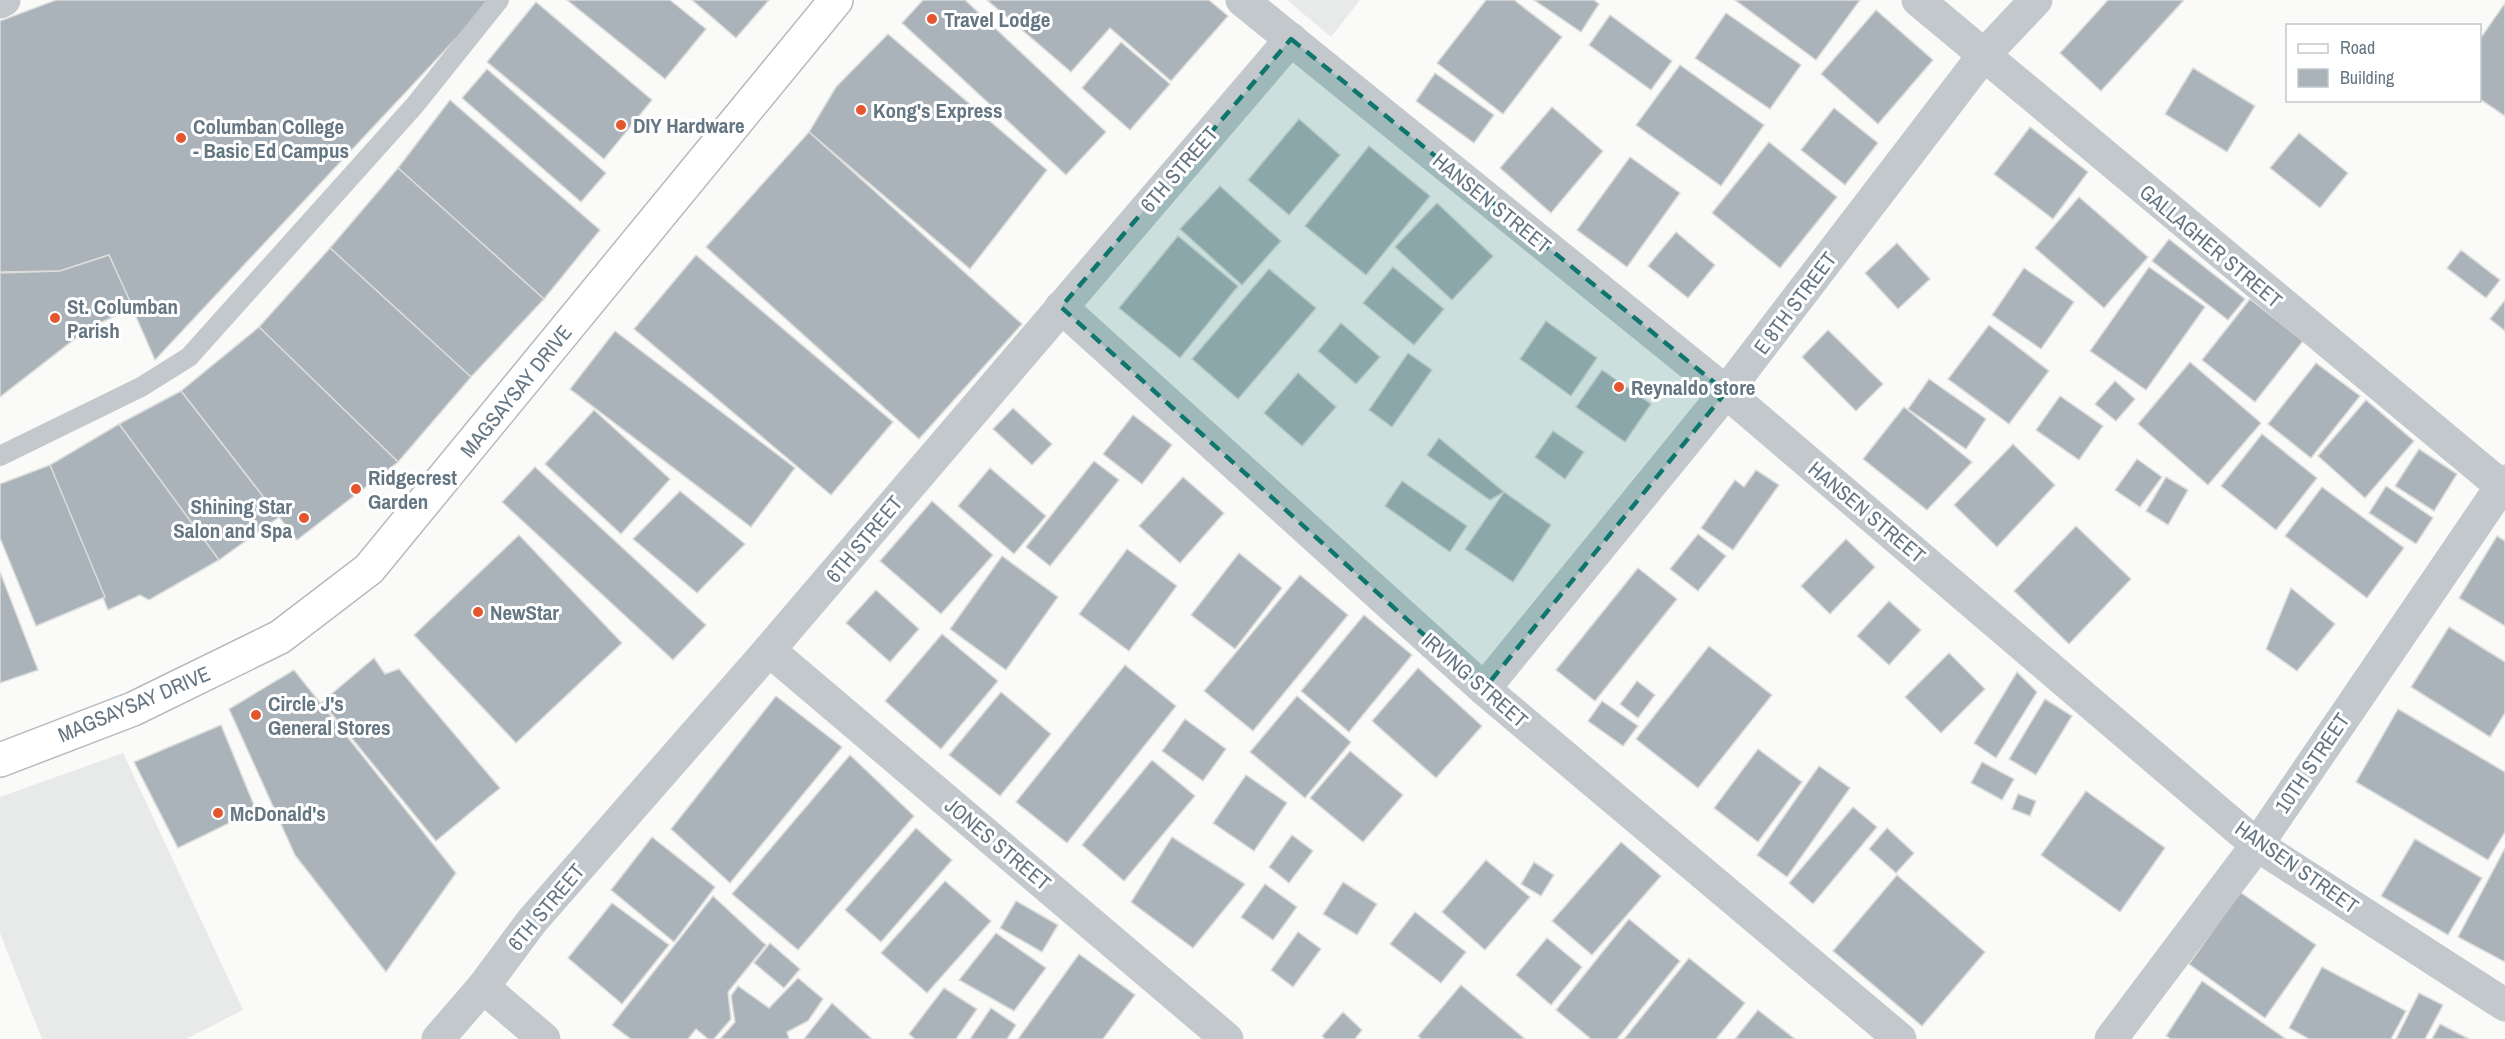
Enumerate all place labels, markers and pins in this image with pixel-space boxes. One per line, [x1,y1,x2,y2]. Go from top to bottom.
place label: Travel Lodge [944,5,1050,34]
marker: Travel Lodge [925,12,939,26]
place label: Kong's Express [873,96,1002,125]
marker: Kong's Express [854,103,868,117]
place label: DIY Hardware [633,111,745,140]
place label: Columban College - Basic Ed Campus [193,112,349,165]
marker: DIY Hardware [614,118,628,132]
marker: Columban College - Basic Ed Campus [174,131,188,145]
place label: St. Columban Parish [67,292,178,345]
marker: St. Columban Parish [48,311,62,325]
place label: Reynaldo store [1631,373,1755,402]
marker: Reynaldo store [1612,380,1626,394]
place label: Ridgecrest Garden [368,463,457,516]
marker: Ridgecrest Garden [349,482,363,496]
place label: Shining Star Salon and Spa [173,492,292,545]
marker: Shining Star Salon and Spa [297,511,311,525]
place label: NewStar [490,598,559,627]
marker: NewStar [471,605,485,619]
place label: Circle J's General Stores [268,689,391,742]
marker: Circle J's General Stores [249,708,263,722]
place label: McDonald's [230,799,326,828]
marker: McDonald's [211,806,225,820]

